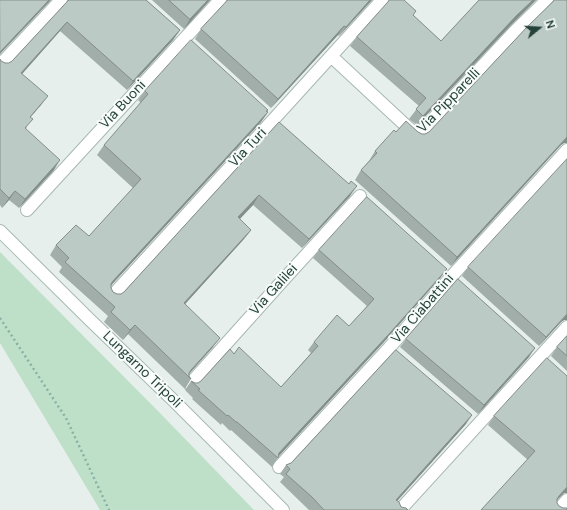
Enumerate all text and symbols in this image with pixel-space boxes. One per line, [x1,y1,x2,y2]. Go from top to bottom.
north arrow [519,8,559,48]
text: N [543,18,558,30]
street label: Via Pipparelli [414,65,484,137]
street label: Via Buoni [96,77,150,133]
street label: Via Turi [226,125,270,171]
street label: Via Galilei [247,261,301,319]
street label: Via Ciabattini [388,271,458,347]
street label: Lungarno Tripoli [99,328,185,412]

